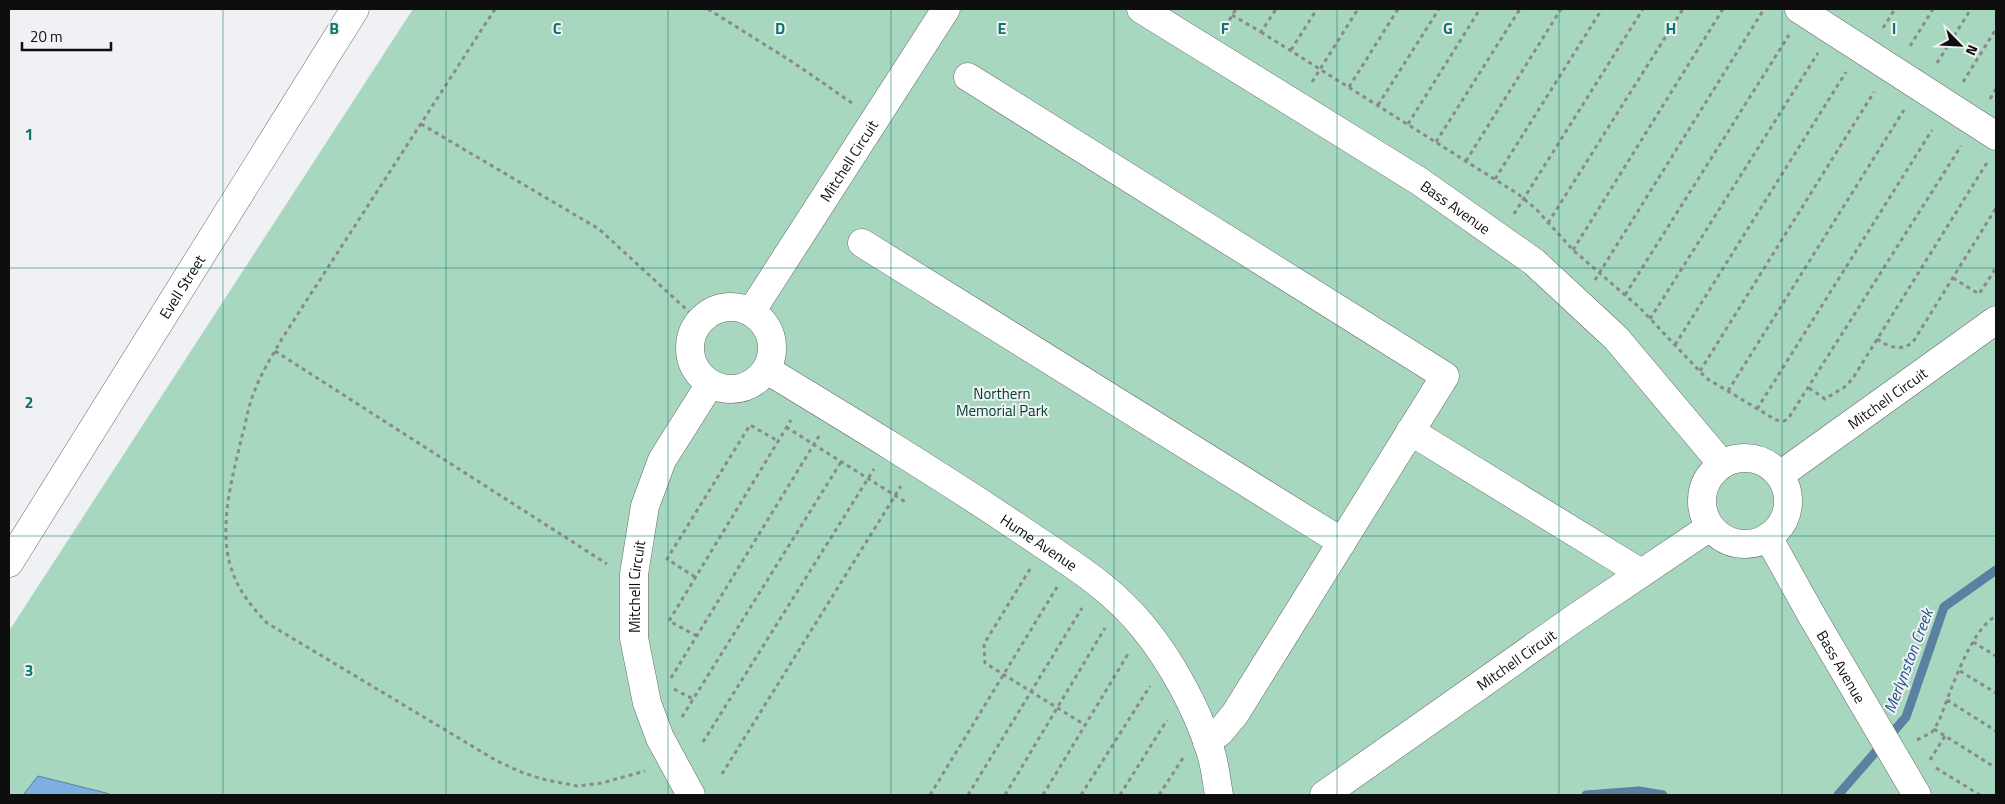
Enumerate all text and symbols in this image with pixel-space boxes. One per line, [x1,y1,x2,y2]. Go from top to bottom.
text: B [329,16,339,40]
text: C [553,16,562,40]
text: D [775,16,785,40]
text: E [998,16,1007,40]
text: F [1221,16,1230,40]
text: G [1443,16,1453,40]
text: H [1666,16,1676,40]
text: I [1892,16,1896,40]
scale bar [22,20,111,52]
north arrow [1935,20,1985,70]
text: 20 m [30,25,63,48]
text: N [1961,42,1984,59]
street label: Mitchell Circuit [814,115,884,206]
text: 1 [25,122,33,146]
street label: Bass Avenue [1416,174,1496,240]
street label: Evell Street [153,249,211,323]
street label: Mitchell Circuit [1843,361,1932,435]
park label: Northern Memorial Park [956,382,1048,422]
text: 2 [25,390,33,414]
street label: Hume Avenue [996,508,1082,576]
street label: Mitchell Circuit [623,538,651,633]
water label: Merlynston Creek [1877,604,1940,717]
street label: Mitchell Circuit [1471,623,1561,696]
street label: Bass Avenue [1811,626,1872,707]
text: 3 [25,658,33,682]

